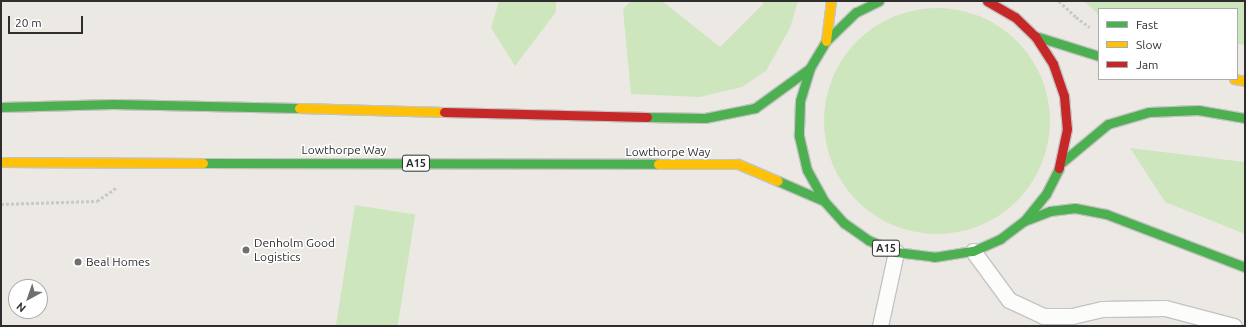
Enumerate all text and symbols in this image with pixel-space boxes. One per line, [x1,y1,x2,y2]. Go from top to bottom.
scale bar [10,8,85,34]
legend [1098,8,1238,80]
text: 20 m [15,16,42,29]
text: Fast [1136,18,1158,31]
text: Slow [1136,38,1162,51]
text: Jam [1136,58,1158,71]
street label: Lowthorpe Way [302,143,386,157]
street label: Lowthorpe Way [626,145,710,159]
road number: A15 [401,154,431,172]
place label: Denholm Good Logistics [254,236,335,264]
road number: A15 [871,239,901,257]
marker: Denholm Good Logistics [241,245,251,255]
place label: Beal Homes [86,255,150,269]
marker: Beal Homes [73,257,83,267]
north arrow [8,279,48,319]
text: N [14,300,28,315]

